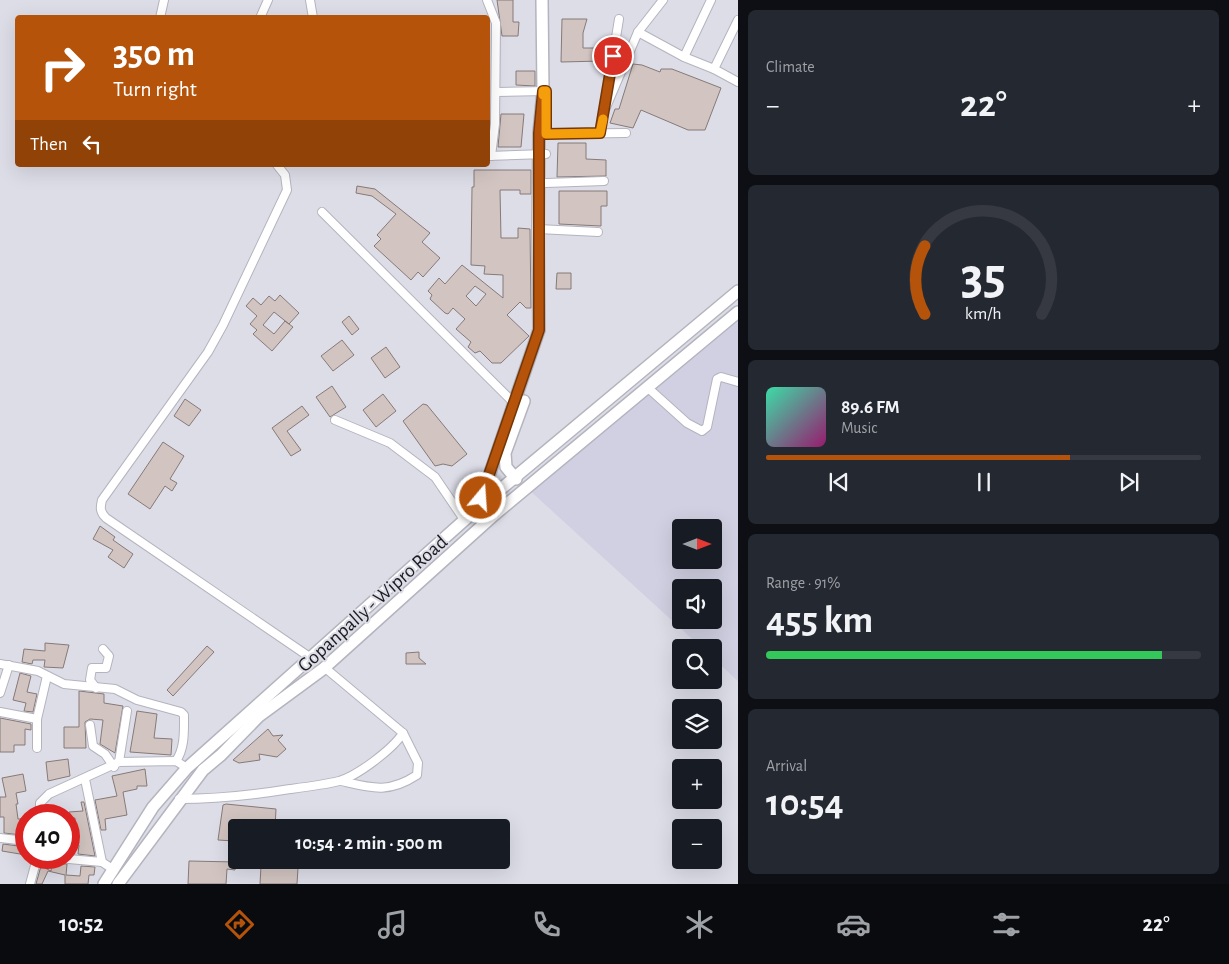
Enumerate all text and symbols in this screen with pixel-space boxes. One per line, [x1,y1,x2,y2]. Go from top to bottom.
icon: right [30,35,95,100]
pin [592,35,634,77]
text: 350 m [113,37,195,72]
icon: arrive [599,42,627,70]
text: Climate [766,59,815,75]
text: Turn right [113,78,197,100]
text: 22° [960,86,1007,124]
text: − [766,92,779,120]
text: + [1188,92,1201,120]
icon: left [78,130,106,158]
text: Then [30,135,68,154]
text: 35 [961,251,1006,303]
text: km/h [965,305,1002,323]
text: 89.6 FM [841,398,900,417]
text: Music [841,420,877,436]
icon: previous [825,468,853,496]
icon: pause [970,468,998,496]
icon: next [1115,468,1143,496]
position arrow [454,471,506,523]
north arrow [672,519,722,569]
map controls [672,519,722,869]
street label: Gopanpally - Wipro Road [294,532,451,676]
text: Range · 91% [766,575,840,591]
button: sound [672,579,722,629]
text: 455 km [766,602,873,640]
button: search [672,639,722,689]
button: layers [672,699,722,749]
text: Arrival [766,758,807,774]
button: + [672,759,722,809]
text: 10:54 [766,785,844,823]
speed limit sign: 40 [15,804,80,869]
button: − [672,819,722,869]
text: 10:54 · 2 min · 500 m [295,834,443,853]
icon: directions [222,907,257,942]
icon: music [375,907,410,942]
icon: phone [529,907,564,942]
icon: climate [682,907,717,942]
icon: car [836,907,871,942]
icon: filters [989,907,1024,942]
text: 10:52 [59,913,104,935]
text: 22° [1143,913,1170,935]

